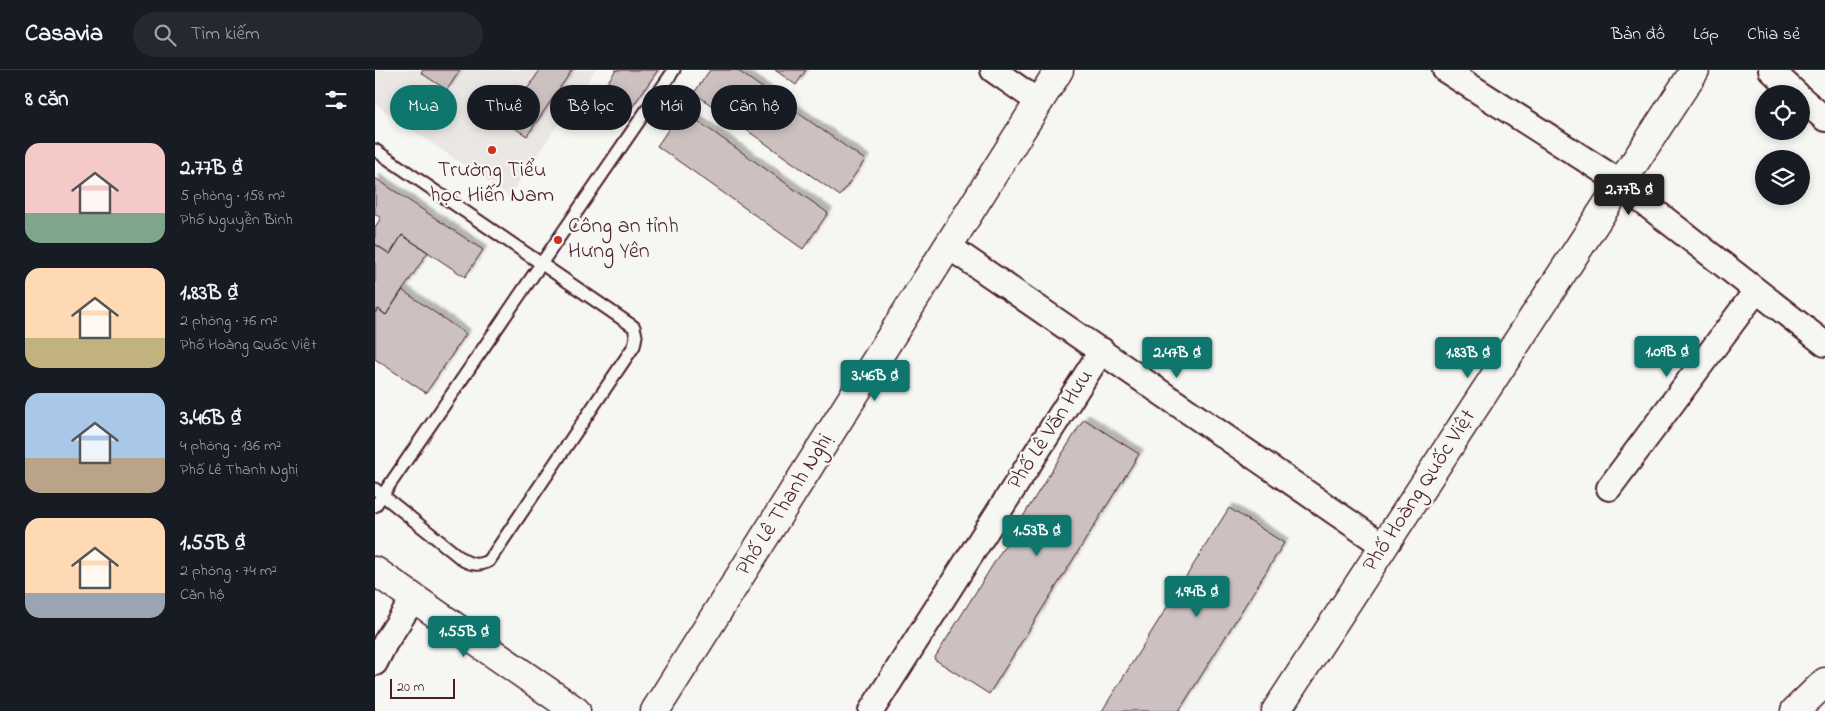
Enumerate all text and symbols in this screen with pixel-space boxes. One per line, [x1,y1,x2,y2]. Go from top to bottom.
search box [133,12,483,57]
text: Casavia [25,17,103,52]
icon: search [151,21,179,49]
text: Tìm kiếm [191,21,260,48]
text: Bản đồ [1611,22,1665,48]
text: Lớp [1693,22,1719,48]
text: Chia sẻ [1747,22,1800,48]
text: 8 căn [25,85,68,115]
chip: Mua [390,85,457,130]
chip: Thuê [467,85,540,130]
chip: Bộ lọc [550,85,632,130]
chip: Mới [642,85,701,130]
chip: Căn hộ [711,85,797,130]
map controls [1755,85,1810,205]
button: locate [1755,85,1810,140]
icon: filters [322,86,350,114]
marker: Trường Tiểu học Hiến Nam [486,144,498,156]
button: layers [1755,150,1810,205]
text: 2.77B ₫ [180,154,242,184]
place label: Trường Tiểu học Hiến Nam [430,155,554,212]
icon: home [65,163,125,223]
pin: 2.77B ₫ [1583,174,1675,216]
text: 2.77B ₫ [1605,178,1653,202]
text: 5 phòng · 158 m² [180,184,285,208]
text: Phố Nguyễn Bình [180,208,293,232]
place label: Công an tỉnh Hưng Yên [568,211,679,269]
marker: Công an tỉnh Hưng Yên [552,234,564,246]
text: 1.83B ₫ [180,279,238,309]
icon: home [65,288,125,348]
text: 2 phòng · 76 m² [180,309,277,333]
text: Phố Hoàng Quốc Việt [180,333,317,357]
pin: 2.47B ₫ [1131,336,1223,379]
pin: 1.83B ₫ [1422,336,1514,379]
pin: 1.09B ₫ [1621,336,1713,378]
text: 1.09B ₫ [1645,340,1689,364]
text: 2.47B ₫ [1153,341,1201,365]
text: 1.83B ₫ [1446,341,1490,365]
pin: 3.46B ₫ [829,360,921,402]
street label: Phố Lê Văn Hưu [1000,363,1102,497]
text: 3.46B ₫ [852,364,898,388]
street label: Phố Hoàng Quốc Việt [1355,403,1486,579]
text: 3.46B ₫ [180,404,241,434]
icon: home [65,413,125,473]
street label: Phố Lê Thanh Nghị [728,428,842,583]
text: 4 phòng · 136 m² [180,434,281,458]
text: Phố Lê Thanh Nghị [180,458,298,482]
pin: 1.53B ₫ [991,514,1083,557]
text: 1.53B ₫ [1013,519,1061,543]
text: 1.55B ₫ [180,529,245,559]
icon: home [65,538,125,598]
text: 2 phòng · 74 m² [180,559,277,583]
pin: 1.94B ₫ [1151,576,1243,618]
text: 1.94B ₫ [1176,580,1218,604]
text: Căn hộ [180,583,224,607]
pin: 1.55B ₫ [418,616,510,658]
text: 1.55B ₫ [439,620,489,644]
scale bar [390,676,455,699]
text: 20 m [397,677,424,698]

